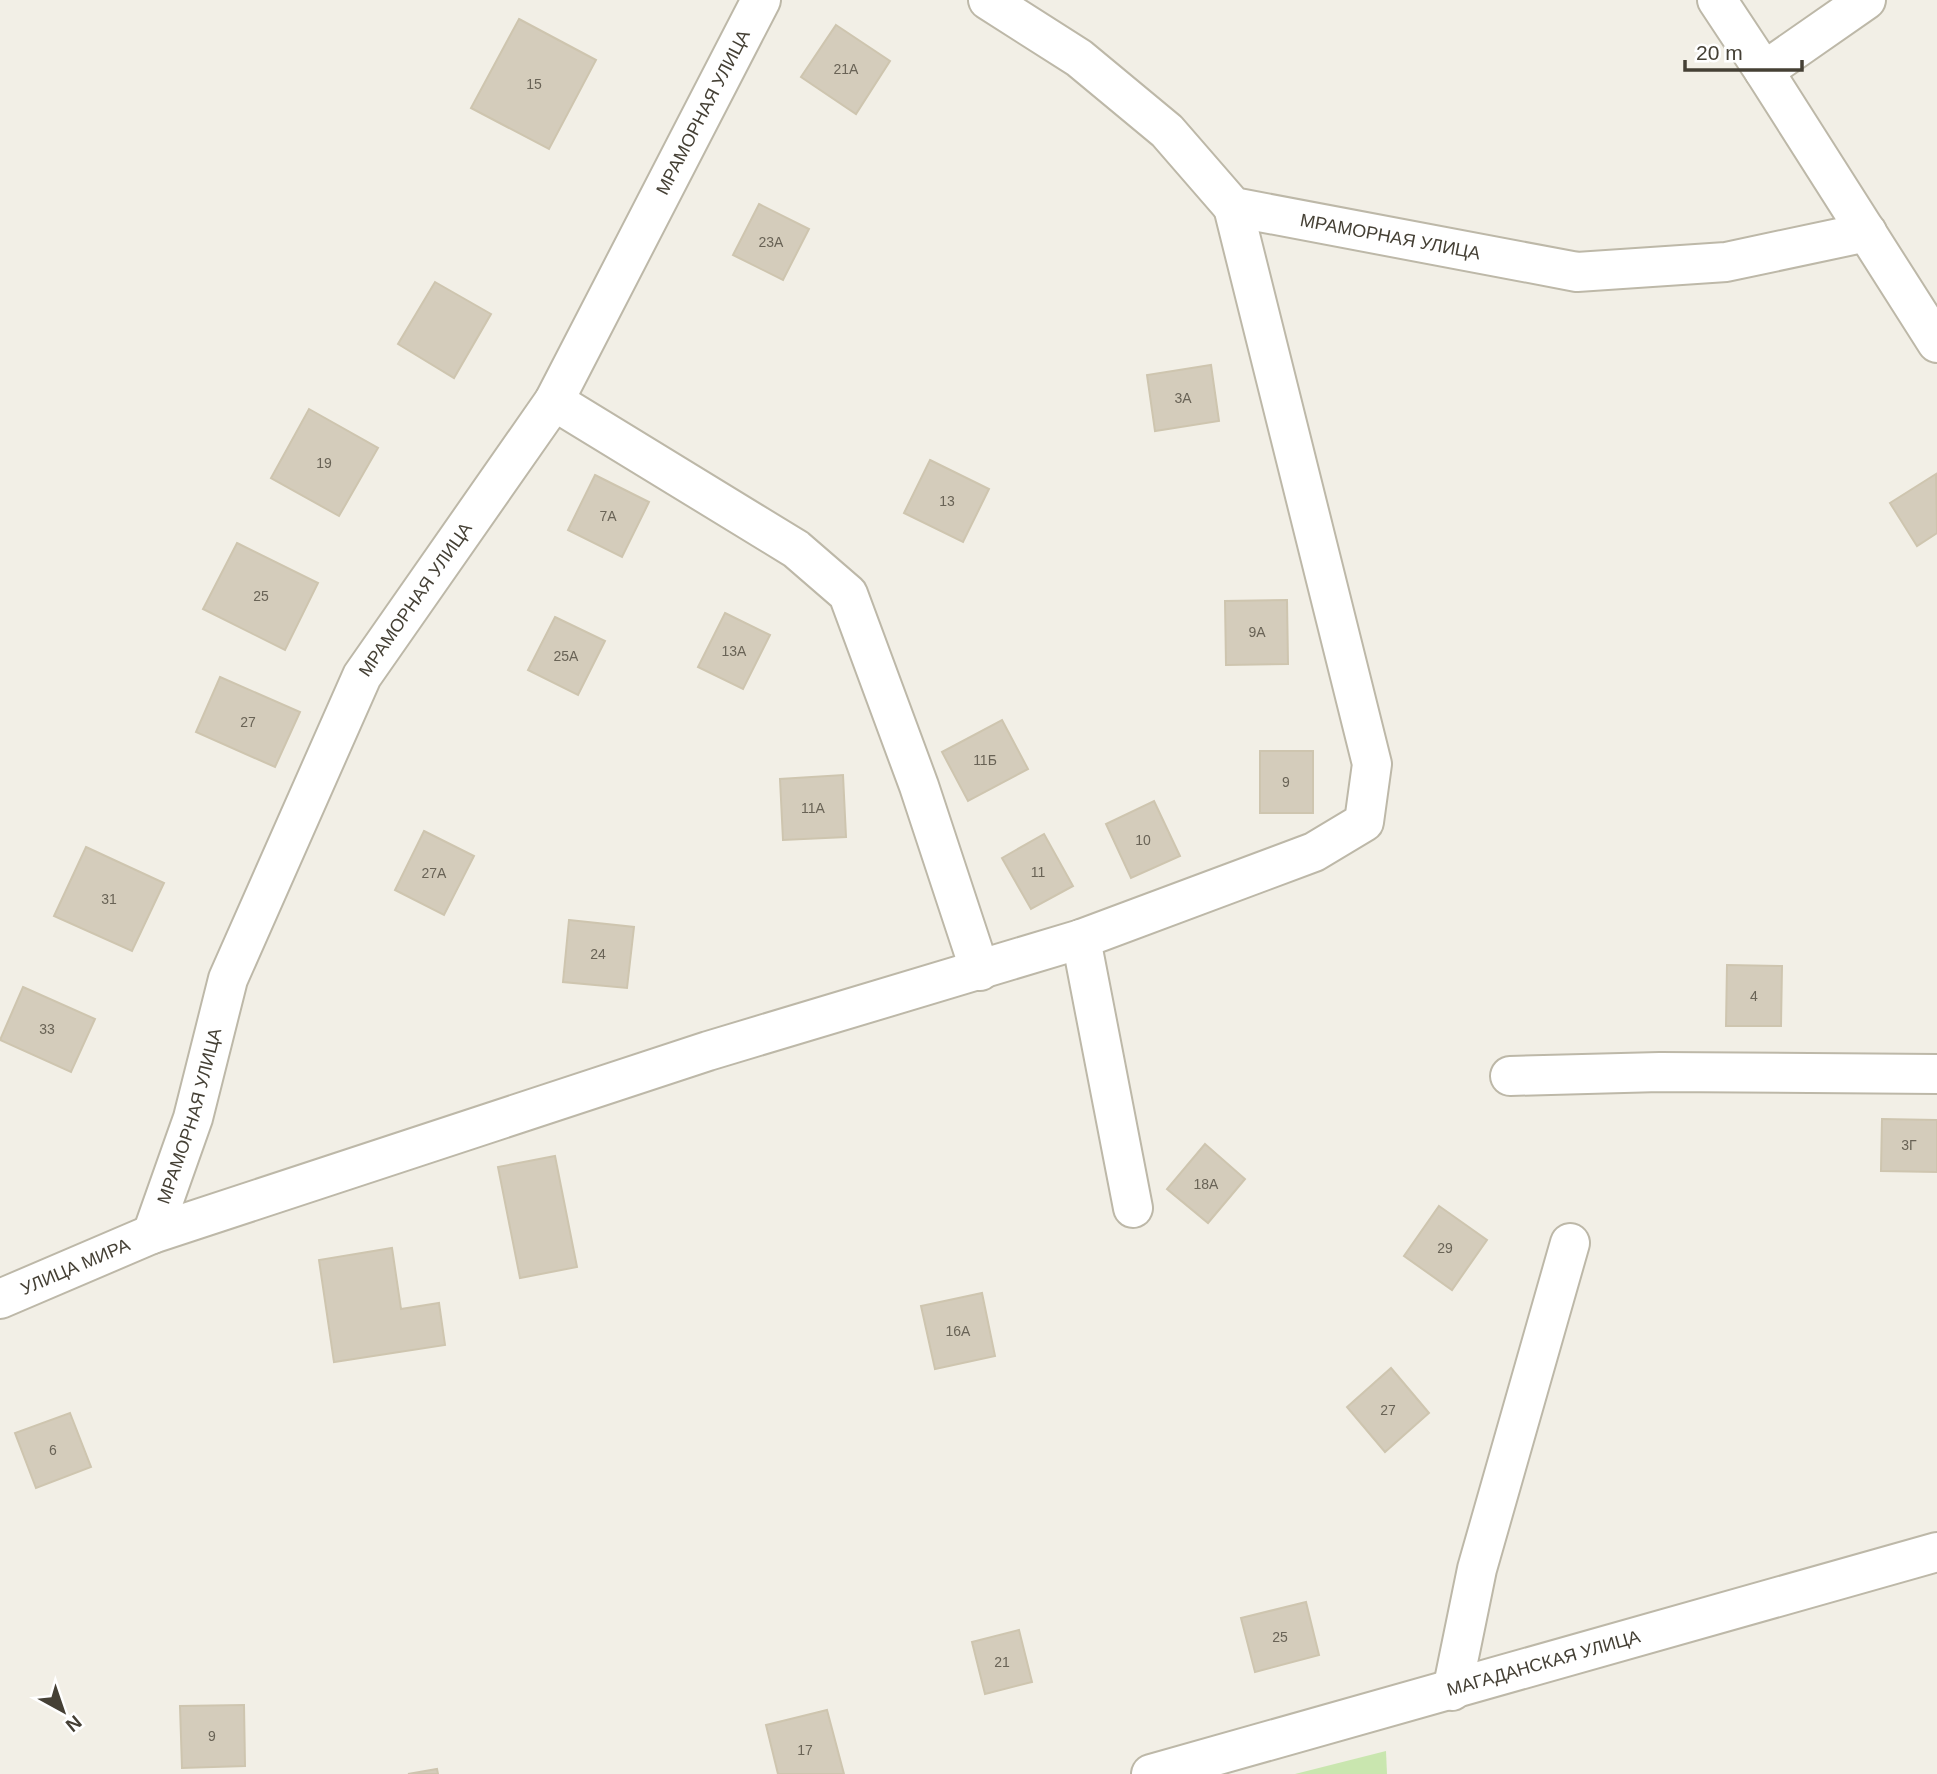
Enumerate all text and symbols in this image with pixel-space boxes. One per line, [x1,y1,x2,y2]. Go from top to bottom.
street label: МРАМОРНАЯ УЛИЦА [652,26,754,198]
scale bar [1685,28,1802,72]
text: 20 m [1696,41,1743,64]
house number: 21А [834,61,859,77]
house number: 15 [526,76,542,92]
street label: МРАМОРНАЯ УЛИЦА [1299,210,1482,264]
house number: 23А [759,234,784,250]
house number: 3А [1174,390,1192,406]
house number: 19 [316,455,332,471]
house number: 13 [939,493,955,509]
house number: 7А [599,508,617,524]
street label: МРАМОРНАЯ УЛИЦА [355,519,476,680]
house number: 25 [253,588,269,604]
house number: 9А [1248,624,1266,640]
house number: 13А [722,643,747,659]
house number: 25А [554,648,579,664]
house number: 27 [240,714,256,730]
house number: 11Б [973,752,997,768]
house number: 9 [1282,774,1290,790]
house number: 11А [801,800,826,816]
house number: 10 [1135,832,1151,848]
house number: 11 [1031,864,1045,880]
house number: 27А [422,865,447,881]
house number: 31 [101,891,117,907]
house number: 24 [590,946,606,962]
house number: 4 [1750,988,1758,1004]
house number: 33 [39,1021,55,1037]
street label: МРАМОРНАЯ УЛИЦА [153,1026,225,1207]
house number: 3Г [1901,1137,1917,1153]
house number: 18А [1194,1176,1219,1192]
street label: УЛИЦА МИРА [18,1235,133,1299]
house number: 29 [1437,1240,1453,1256]
house number: 16А [946,1323,971,1339]
house number: 27 [1380,1402,1396,1418]
house number: 6 [49,1442,57,1458]
street label: МАГАДАНСКАЯ УЛИЦА [1445,1626,1643,1700]
house number: 25 [1272,1629,1288,1645]
house number: 21 [994,1654,1010,1670]
north arrow [28,1676,98,1746]
text: N [62,1711,86,1736]
house number: 9 [208,1728,216,1744]
house number: 17 [797,1742,813,1758]

